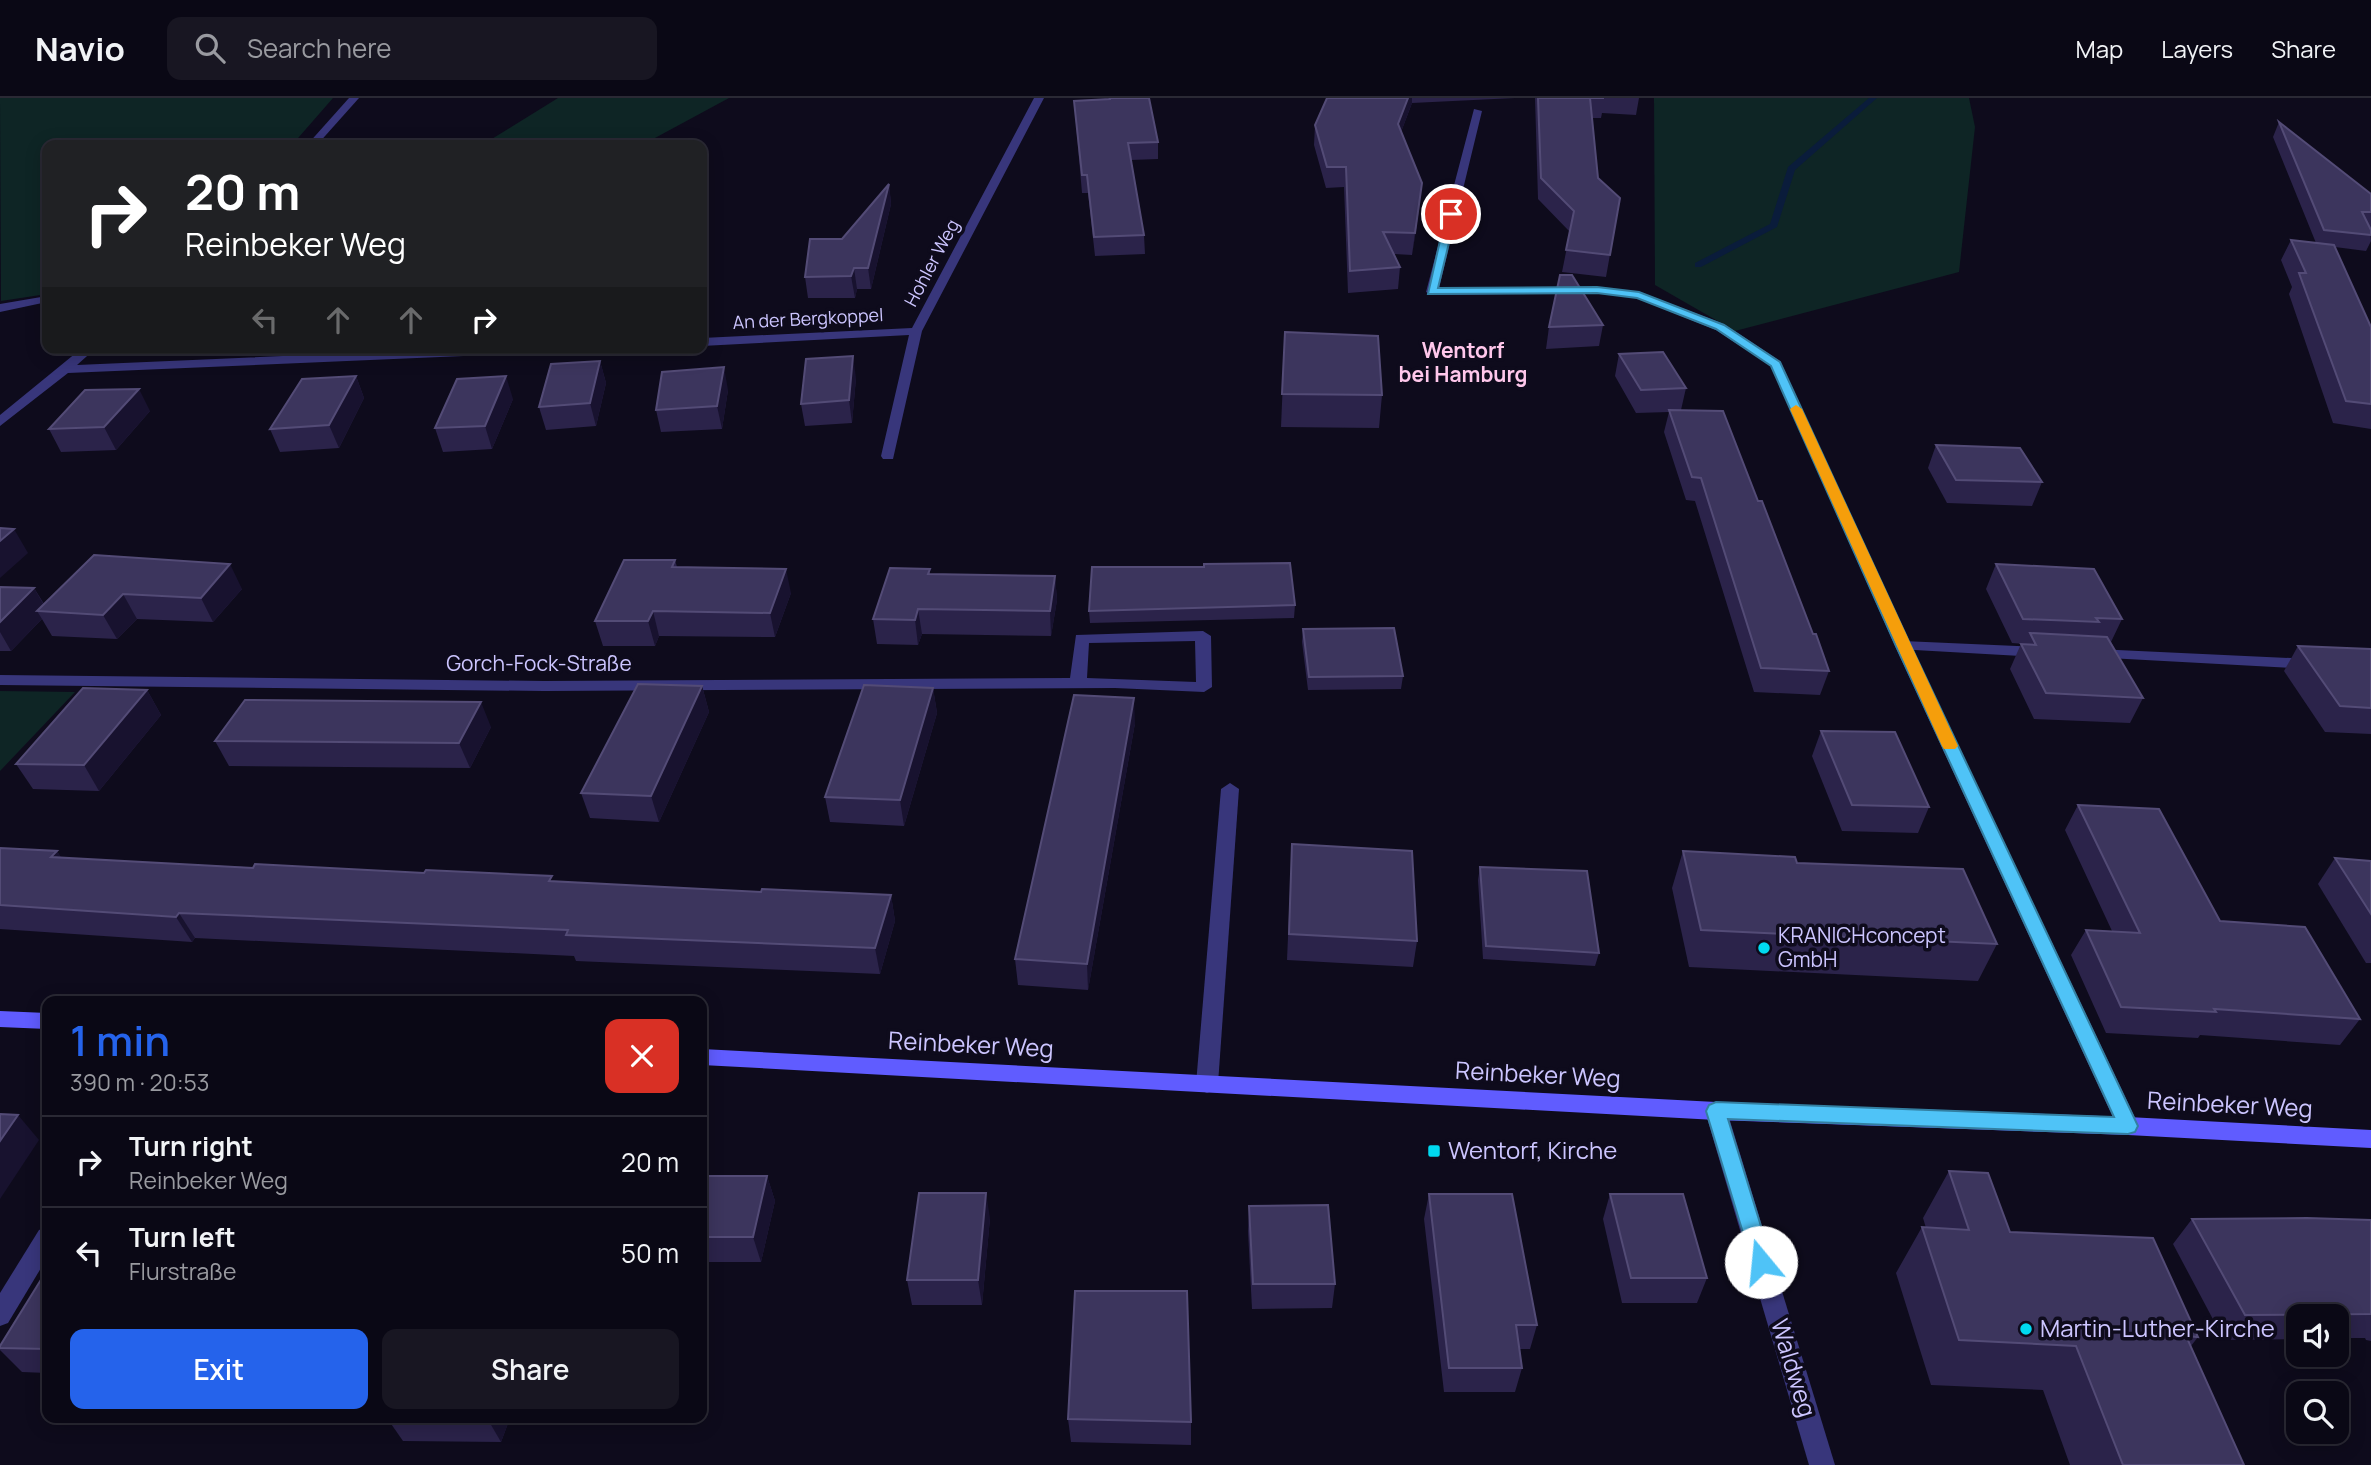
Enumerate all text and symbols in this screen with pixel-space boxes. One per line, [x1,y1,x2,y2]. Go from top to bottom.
search box [167,17,657,80]
text: Navio [35,26,125,71]
icon: search [191,29,229,67]
text: Search here [247,30,391,66]
text: Map [2076,32,2123,65]
text: Layers [2161,32,2233,65]
text: Share [2271,32,2336,65]
text: 20 m [185,158,300,225]
icon: right [70,168,161,259]
pin [1421,184,1481,244]
icon: arrive [1432,195,1470,233]
street label: Hohler Weg [898,215,964,310]
text: Reinbeker Weg [185,222,406,266]
icon: left [246,301,284,339]
icon: ahead [319,301,357,339]
icon: ahead [392,301,430,339]
icon: right [465,301,503,339]
street label: An der Bergkoppel [732,302,884,334]
district label: Wentorf bei Hamburg [1399,336,1527,388]
street label: Gorch-Fock-Straße [446,649,632,677]
place label: KRANICHconcept GmbH [1778,921,1946,973]
marker: KRANICHconcept GmbH [1756,940,1772,956]
text: 1 min [70,1011,170,1069]
button: close [605,1019,679,1093]
street label: Reinbeker Weg [888,1023,1055,1064]
street label: Reinbeker Weg [1455,1053,1622,1094]
text: 390 m · 20:53 [70,1066,210,1098]
street label: Reinbeker Weg [2147,1083,2314,1124]
text: Turn right [129,1128,253,1164]
place label: Wentorf, Kirche [1448,1133,1617,1166]
icon: right [70,1143,108,1181]
marker: Wentorf, Kirche [1426,1143,1442,1159]
text: 20 m [621,1144,679,1180]
text: Reinbeker Weg [129,1164,288,1196]
text: Turn left [129,1219,236,1255]
position arrow [1724,1225,1798,1299]
icon: left [70,1234,108,1272]
text: 50 m [621,1235,679,1271]
text: Flurstraße [129,1255,237,1287]
map controls [2286,1304,2349,1444]
button: sound [2286,1304,2349,1367]
place label: Martin-Luther-Kirche [2040,1311,2275,1344]
street label: Waldweg [1764,1315,1825,1421]
marker: Martin-Luther-Kirche [2018,1321,2034,1337]
button: Exit [70,1329,368,1409]
button: Share [382,1329,679,1409]
button: search [2286,1381,2349,1444]

